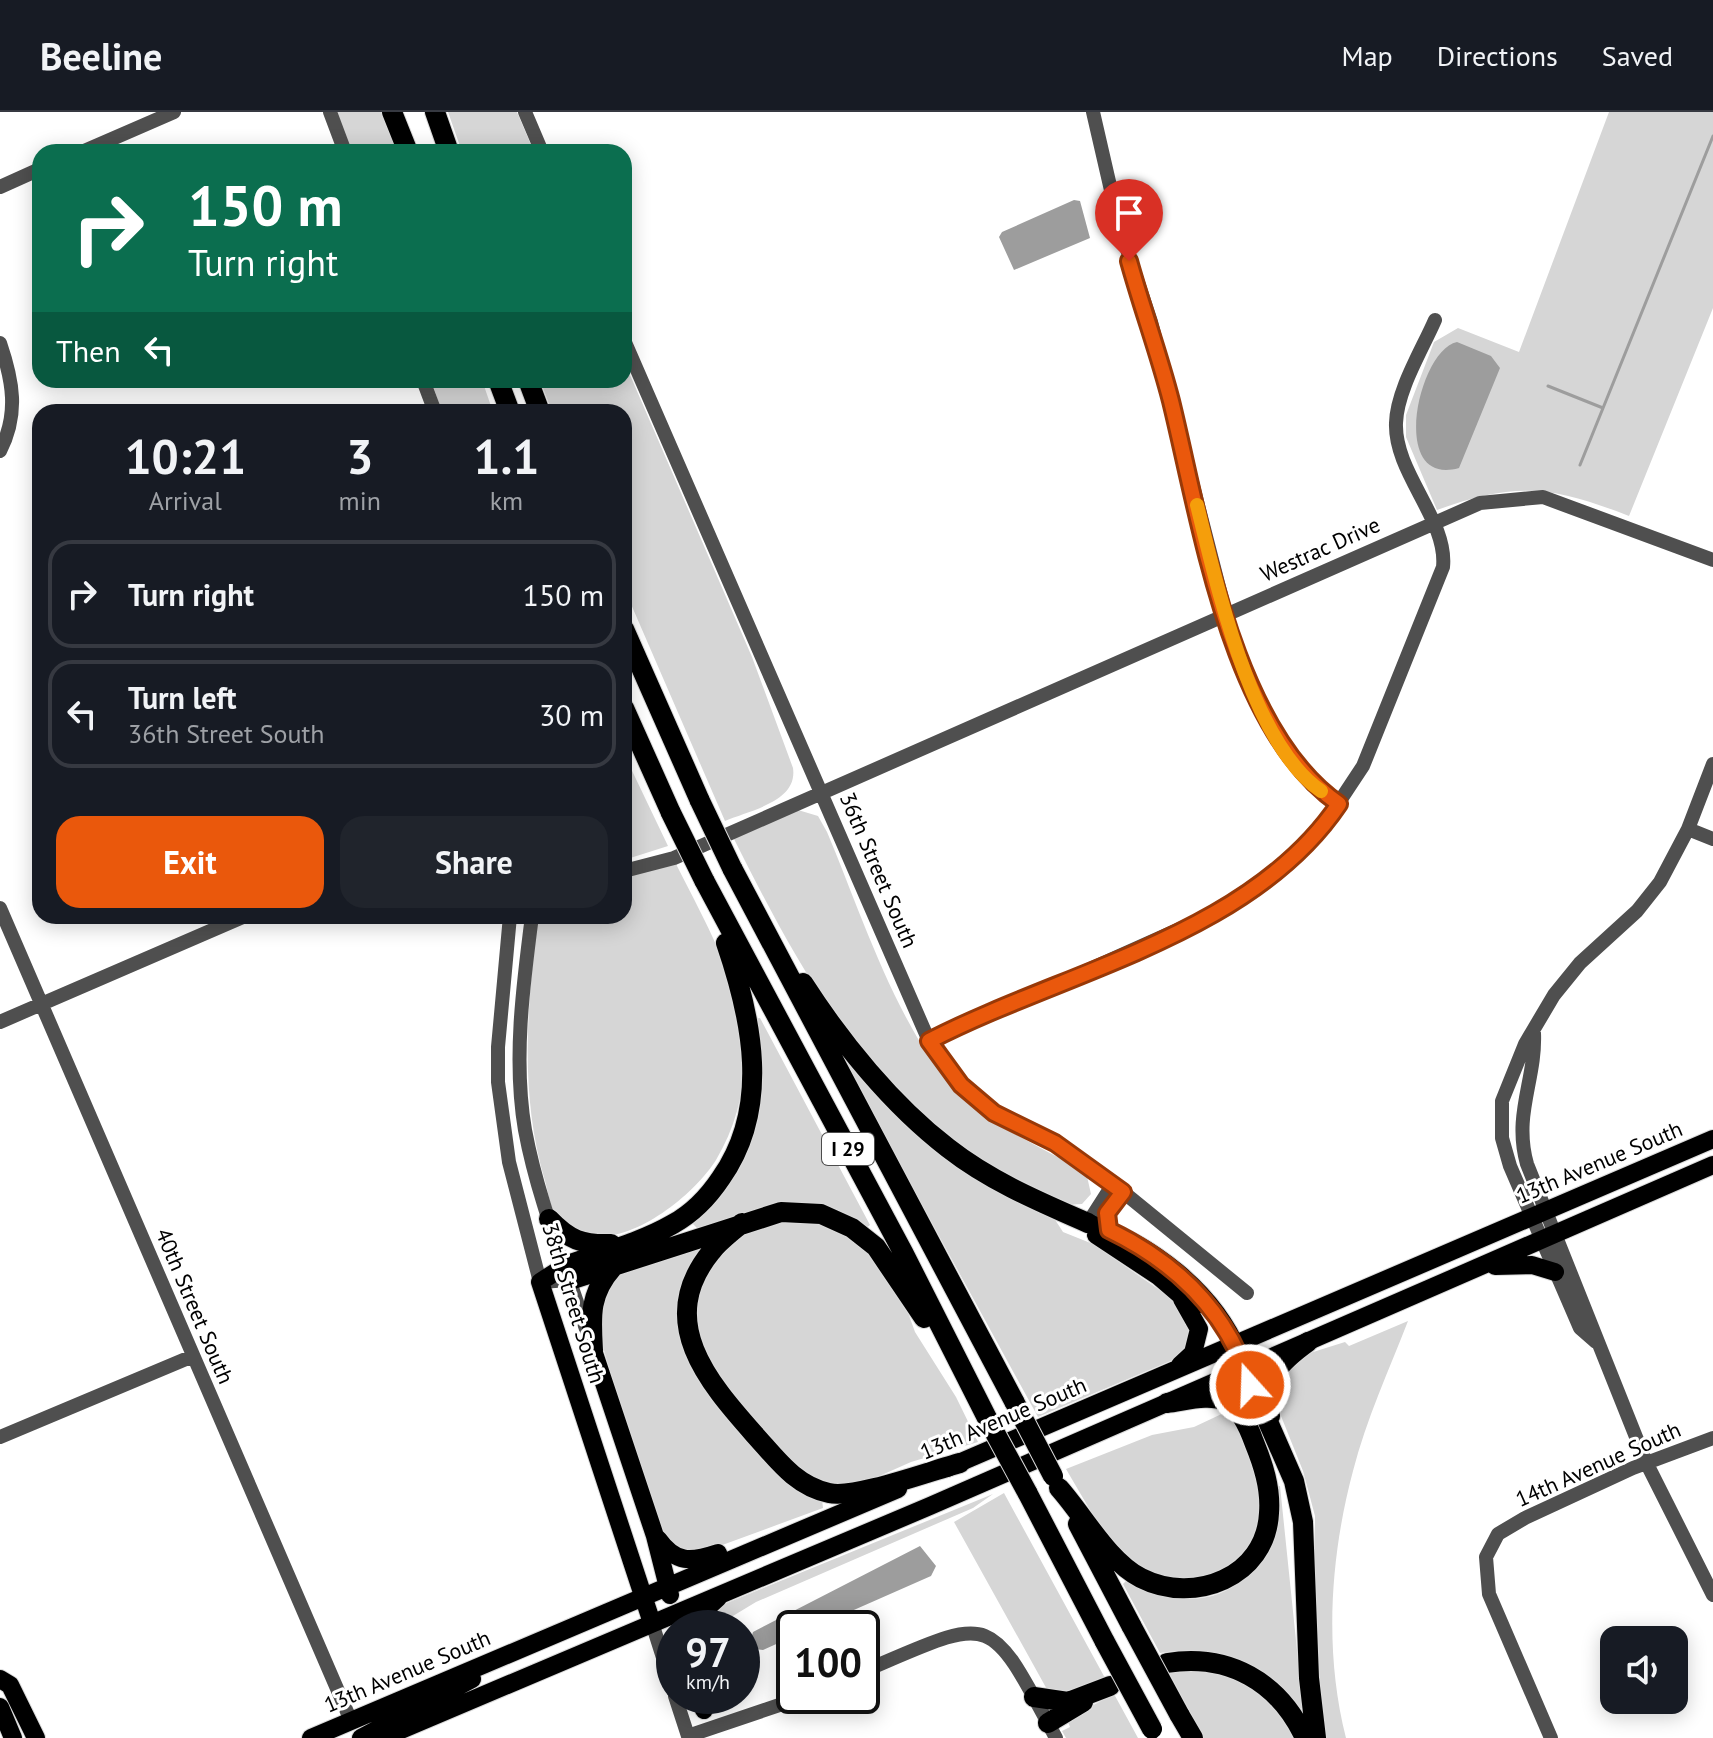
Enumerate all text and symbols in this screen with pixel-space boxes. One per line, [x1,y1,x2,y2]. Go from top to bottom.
text: Beeline [40,31,162,80]
text: Map [1342,37,1393,74]
text: Directions [1437,37,1558,74]
text: Saved [1602,37,1673,74]
text: 150 m [188,169,343,241]
icon: right [56,176,160,280]
pin [1095,179,1163,261]
icon: arrive [1107,191,1151,235]
text: Turn right [188,239,338,286]
icon: left [137,328,181,372]
text: Then [56,331,121,370]
text: 10:21 [124,425,246,487]
text: 3 [346,425,373,487]
text: 1.1 [473,425,540,487]
text: Arrival [149,484,222,517]
text: min [339,484,381,517]
text: km [490,484,523,517]
street label: Westrac Drive [1256,510,1384,588]
icon: right [60,572,104,616]
text: Turn right [128,575,254,614]
text: 150 m [523,575,604,614]
text: Turn left [128,678,236,717]
icon: left [60,692,104,736]
text: 30 m [539,695,604,734]
text: 36th Street South [128,717,324,750]
street label: 36th Street South [834,788,924,952]
button: Exit [56,816,324,908]
button: Share [340,816,608,908]
street label: 13th Avenue South [1512,1114,1686,1210]
road number: I 29 [822,1133,874,1165]
street label: 38th Street South [536,1219,612,1387]
street label: 40th Street South [150,1224,240,1388]
position arrow [1208,1343,1292,1427]
street label: 13th Avenue South [916,1370,1090,1466]
street label: 14th Avenue South [1511,1415,1685,1513]
speed limit sign: 100 [776,1610,880,1714]
street label: 13th Avenue South [320,1623,494,1719]
text: 97 [685,1626,731,1678]
map controls [1600,1626,1688,1714]
button: sound [1600,1626,1688,1714]
text: km/h [686,1669,730,1695]

